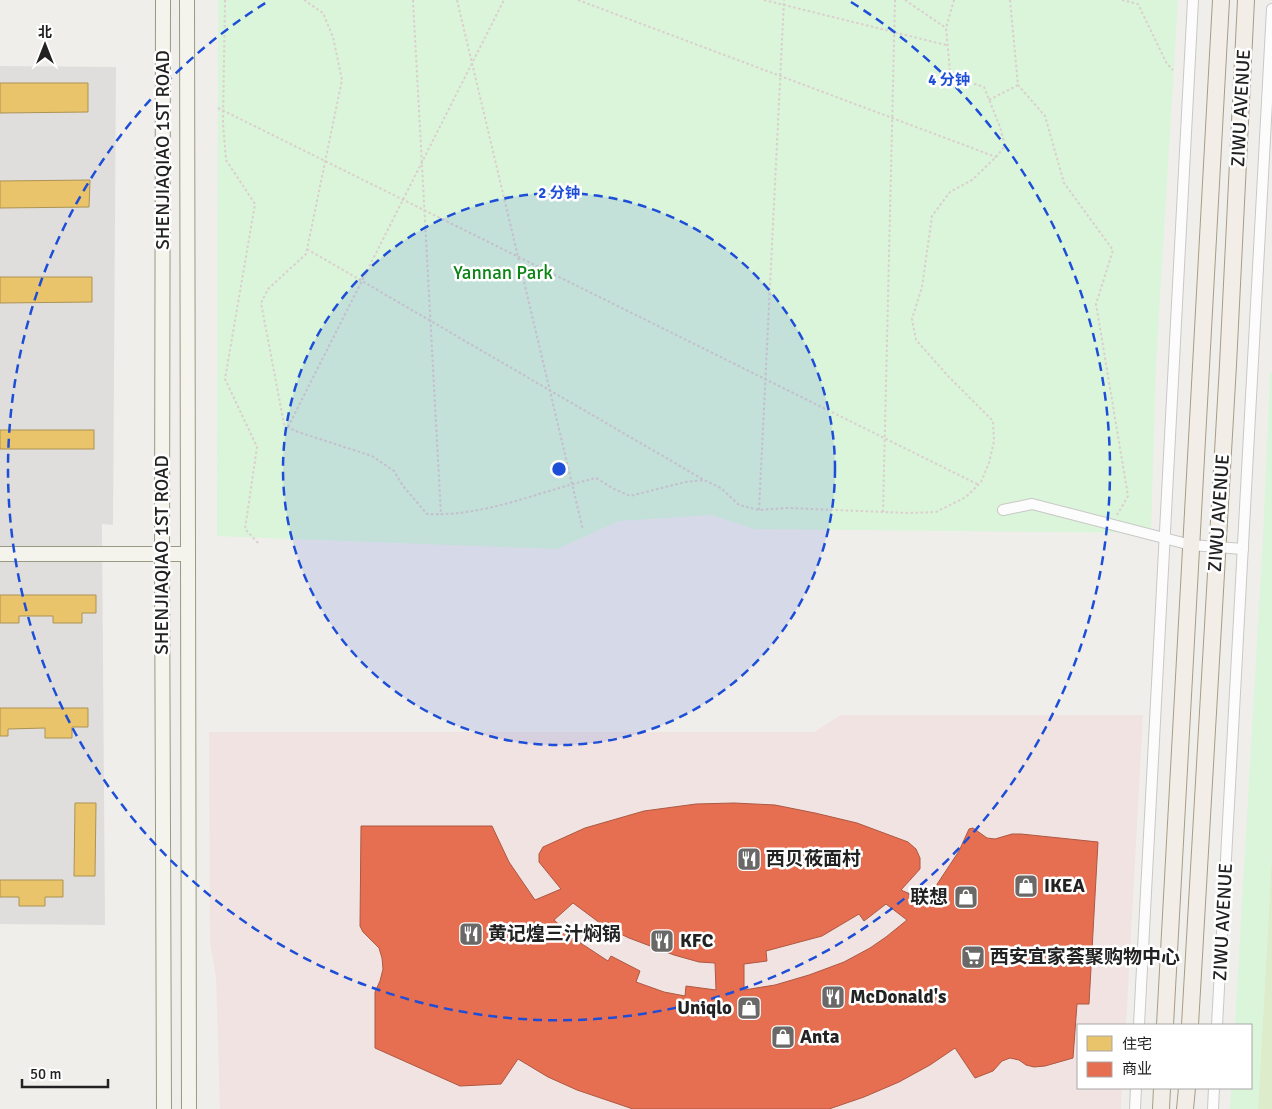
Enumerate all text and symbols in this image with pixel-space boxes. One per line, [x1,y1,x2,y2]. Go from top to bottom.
north arrow [20,20,70,70]
text: 北 [38,24,52,41]
street label: ZIWU AVENUE [1226,48,1256,168]
street label: SHENJIAQIAO 1ST ROAD [151,50,175,250]
text: 4 分钟 [928,71,970,89]
text: 2 分钟 [538,184,580,202]
park label: Yannan Park [453,261,553,285]
street label: ZIWU AVENUE [1203,453,1235,573]
street label: SHENJIAQIAO 1ST ROAD [150,455,174,655]
centre of rings [550,460,568,478]
restaurant icon: 西贝莜面村 [736,846,762,872]
place label: 西贝莜面村 [766,847,861,871]
street label: ZIWU AVENUE [1208,862,1238,982]
shop icon: IKEA [1013,873,1039,899]
place label: IKEA [1044,874,1085,898]
shop icon: 联想 [953,884,979,910]
place label: 联想 [910,885,948,909]
restaurant icon: 黄记煌三汁焖锅 [458,921,484,947]
place label: 黄记煌三汁焖锅 [488,922,621,946]
restaurant icon: KFC [649,928,675,954]
place label: KFC [680,929,714,953]
supermarket icon: 西安宜家荟聚购物中心 [960,944,986,970]
place label: 西安宜家荟聚购物中心 [990,945,1180,969]
restaurant icon: McDonald's [820,984,846,1010]
place label: McDonald's [850,985,946,1009]
shop icon: Uniqlo [736,995,762,1021]
place label: Uniqlo [677,996,732,1020]
shop icon: Anta [770,1024,796,1050]
legend [1077,1024,1252,1089]
place label: Anta [800,1025,840,1049]
text: 住宅 [1122,1035,1152,1053]
scale bar [22,1056,109,1088]
text: 商业 [1122,1060,1152,1078]
text: 50 m [30,1065,61,1083]

